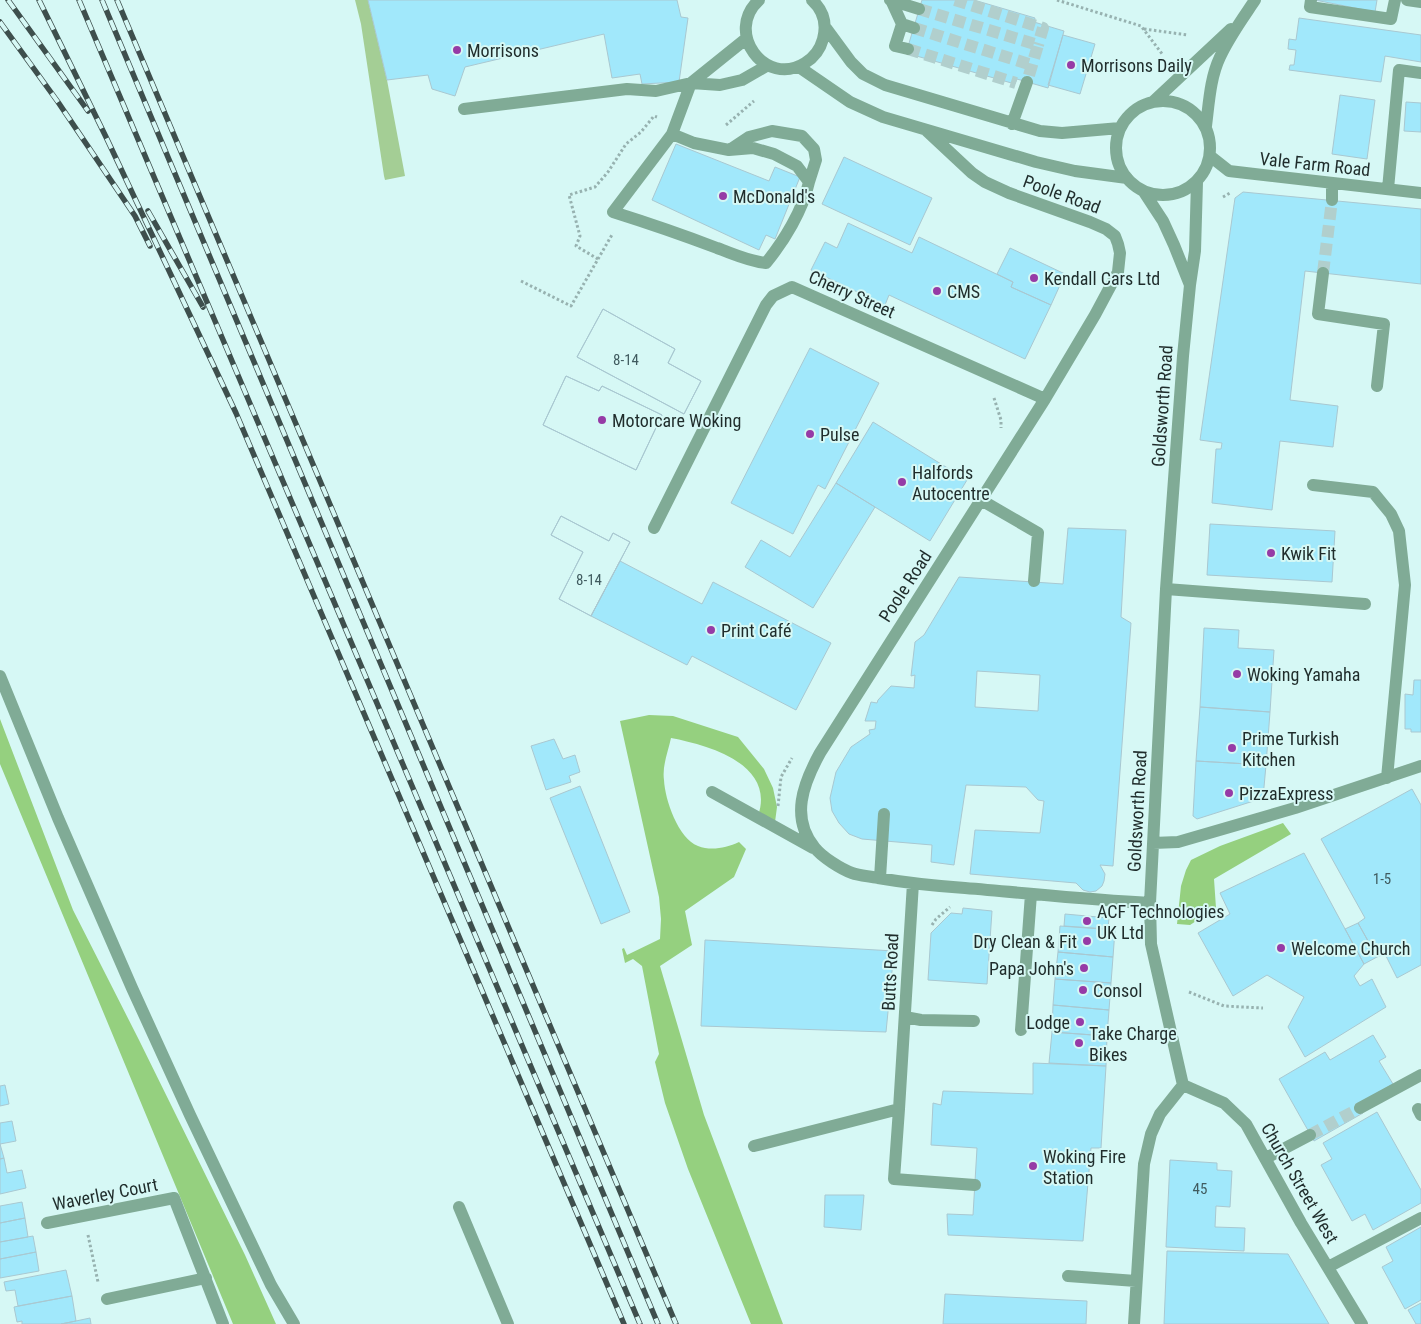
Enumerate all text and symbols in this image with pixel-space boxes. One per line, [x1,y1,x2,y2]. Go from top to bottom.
place label: Morrisons [467,40,539,61]
marker: Morrisons [451,44,463,56]
place label: Morrisons Daily [1081,55,1192,76]
marker: Morrisons Daily [1065,59,1077,71]
street label: Vale Farm Road [1259,148,1371,180]
street label: Poole Road [1020,170,1104,218]
place label: McDonald's [733,186,815,207]
marker: McDonald's [717,190,729,202]
street label: Cherry Street [806,266,898,322]
place label: Kendall Cars Ltd [1044,268,1160,289]
marker: Kendall Cars Ltd [1028,272,1040,284]
place label: CMS [947,281,980,302]
marker: CMS [931,285,943,297]
street label: Goldsworth Road [1147,344,1177,468]
house number: 8-14 [613,351,639,369]
place label: Motorcare Woking [612,410,741,431]
marker: Motorcare Woking [596,414,608,426]
place label: Pulse [820,424,859,445]
marker: Pulse [804,428,816,440]
place label: Halfords Autocentre [912,462,990,504]
marker: Halfords Autocentre [896,476,908,488]
place label: Kwik Fit [1281,543,1336,564]
street label: Poole Road [874,546,936,626]
marker: Kwik Fit [1265,547,1277,559]
house number: 8-14 [576,571,602,589]
place label: Print Café [721,620,792,641]
marker: Print Café [705,624,717,636]
place label: Woking Yamaha [1247,664,1360,685]
marker: Woking Yamaha [1231,668,1243,680]
place label: Prime Turkish Kitchen [1242,728,1339,770]
marker: Prime Turkish Kitchen [1226,742,1238,754]
street label: Goldsworth Road [1123,750,1151,872]
place label: PizzaExpress [1239,783,1333,804]
marker: PizzaExpress [1223,787,1235,799]
house number: 1-5 [1373,870,1391,888]
place label: ACF Technologies UK Ltd [1097,901,1224,943]
marker: ACF Technologies UK Ltd [1081,915,1093,927]
place label: Dry Clean & Fit [973,931,1077,952]
street label: Butts Road [877,933,903,1011]
marker: Dry Clean & Fit [1081,935,1093,947]
place label: Welcome Church [1291,938,1410,959]
marker: Welcome Church [1275,942,1287,954]
place label: Papa John's [989,958,1074,979]
marker: Papa John's [1078,962,1090,974]
place label: Consol [1093,980,1142,1001]
marker: Consol [1077,984,1089,996]
place label: Lodge [1026,1012,1070,1033]
marker: Lodge [1074,1016,1086,1028]
place label: Take Charge Bikes [1089,1023,1177,1065]
marker: Take Charge Bikes [1073,1037,1085,1049]
street label: Church Street West [1257,1119,1343,1247]
place label: Woking Fire Station [1043,1146,1126,1188]
marker: Woking Fire Station [1027,1160,1039,1172]
street label: Waverley Court [51,1174,159,1214]
house number: 45 [1193,1180,1207,1198]

